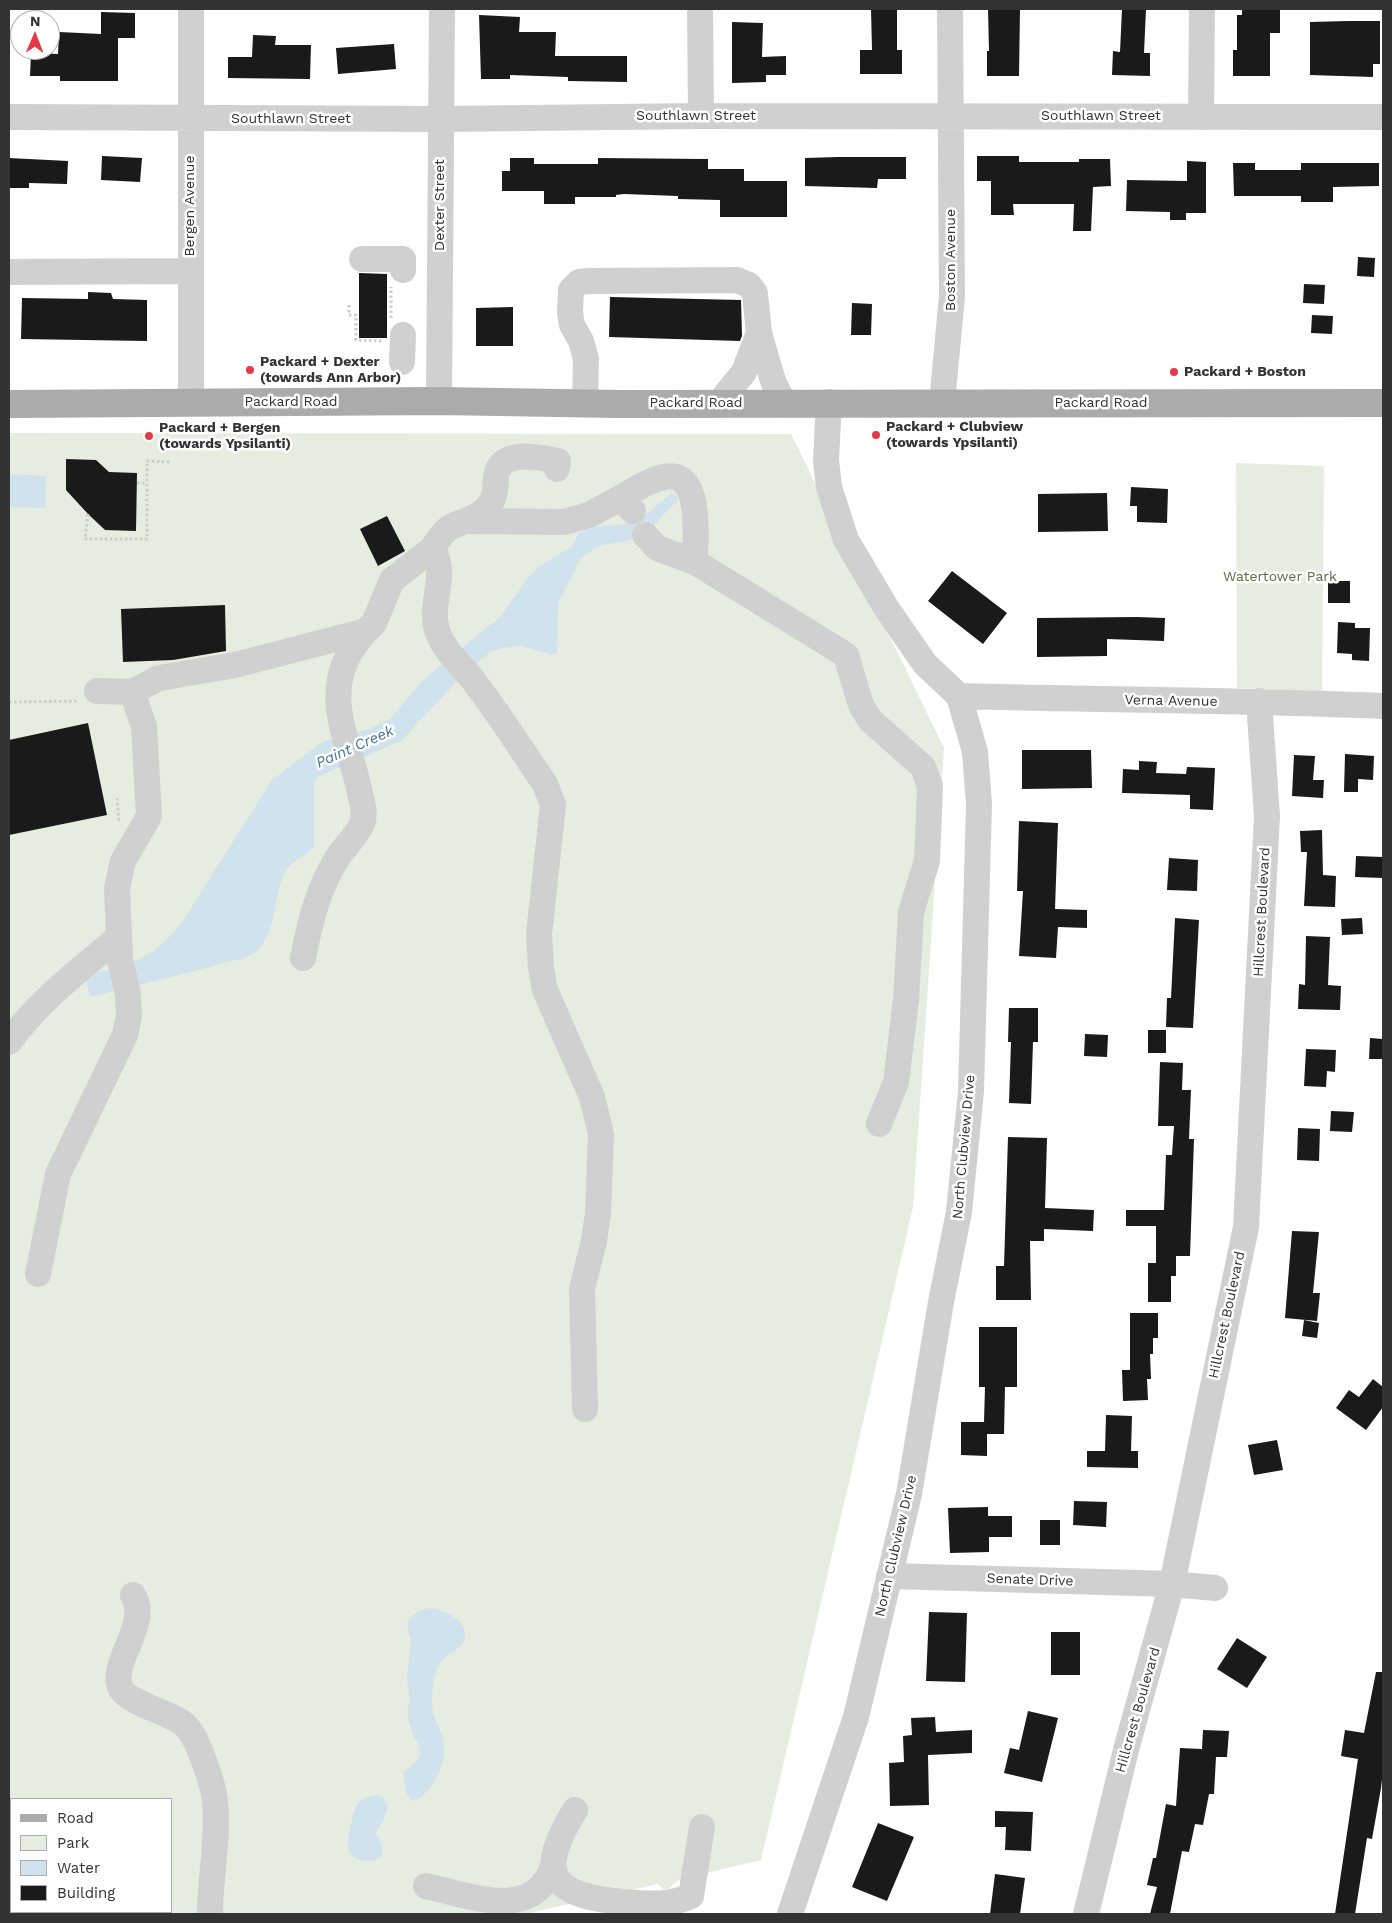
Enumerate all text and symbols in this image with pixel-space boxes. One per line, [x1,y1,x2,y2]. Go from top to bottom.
north arrow [10,10,60,60]
text: N [30,13,41,29]
street label: Southlawn Street [636,108,756,124]
street label: Southlawn Street [1041,108,1161,124]
street label: Southlawn Street [231,111,351,127]
street label: Bergen Avenue [182,155,198,257]
street label: Dexter Street [432,159,448,251]
street label: Boston Avenue [943,209,959,311]
place label: Packard + Dexter (towards Ann Arbor) [260,354,401,387]
marker: Packard + Dexter (towards Ann Arbor) [244,364,256,376]
place label: Packard + Boston [1184,364,1306,380]
marker: Packard + Boston [1168,366,1180,378]
street label: Packard Road [244,394,338,410]
street label: Packard Road [649,395,743,411]
street label: Packard Road [1054,395,1148,411]
place label: Packard + Clubview (towards Ypsilanti) [886,419,1023,452]
place label: Packard + Bergen (towards Ypsilanti) [159,420,291,452]
marker: Packard + Clubview (towards Ypsilanti) [870,429,882,441]
marker: Packard + Bergen (towards Ypsilanti) [143,430,155,442]
park label: Watertower Park [1223,569,1337,585]
street label: Verna Avenue [1124,692,1218,710]
water label: Paint Creek [313,722,397,772]
street label: Hillcrest Boulevard [1250,847,1274,977]
street label: North Clubview Drive [949,1074,979,1220]
street label: Hillcrest Boulevard [1205,1250,1249,1380]
street label: North Clubview Drive [872,1474,920,1618]
street label: Senate Drive [986,1570,1074,1590]
street label: Hillcrest Boulevard [1112,1645,1164,1775]
legend [10,1798,172,1913]
text: Road [57,1809,94,1827]
text: Park [57,1834,89,1852]
text: Water [57,1859,100,1877]
text: Building [57,1884,115,1902]

